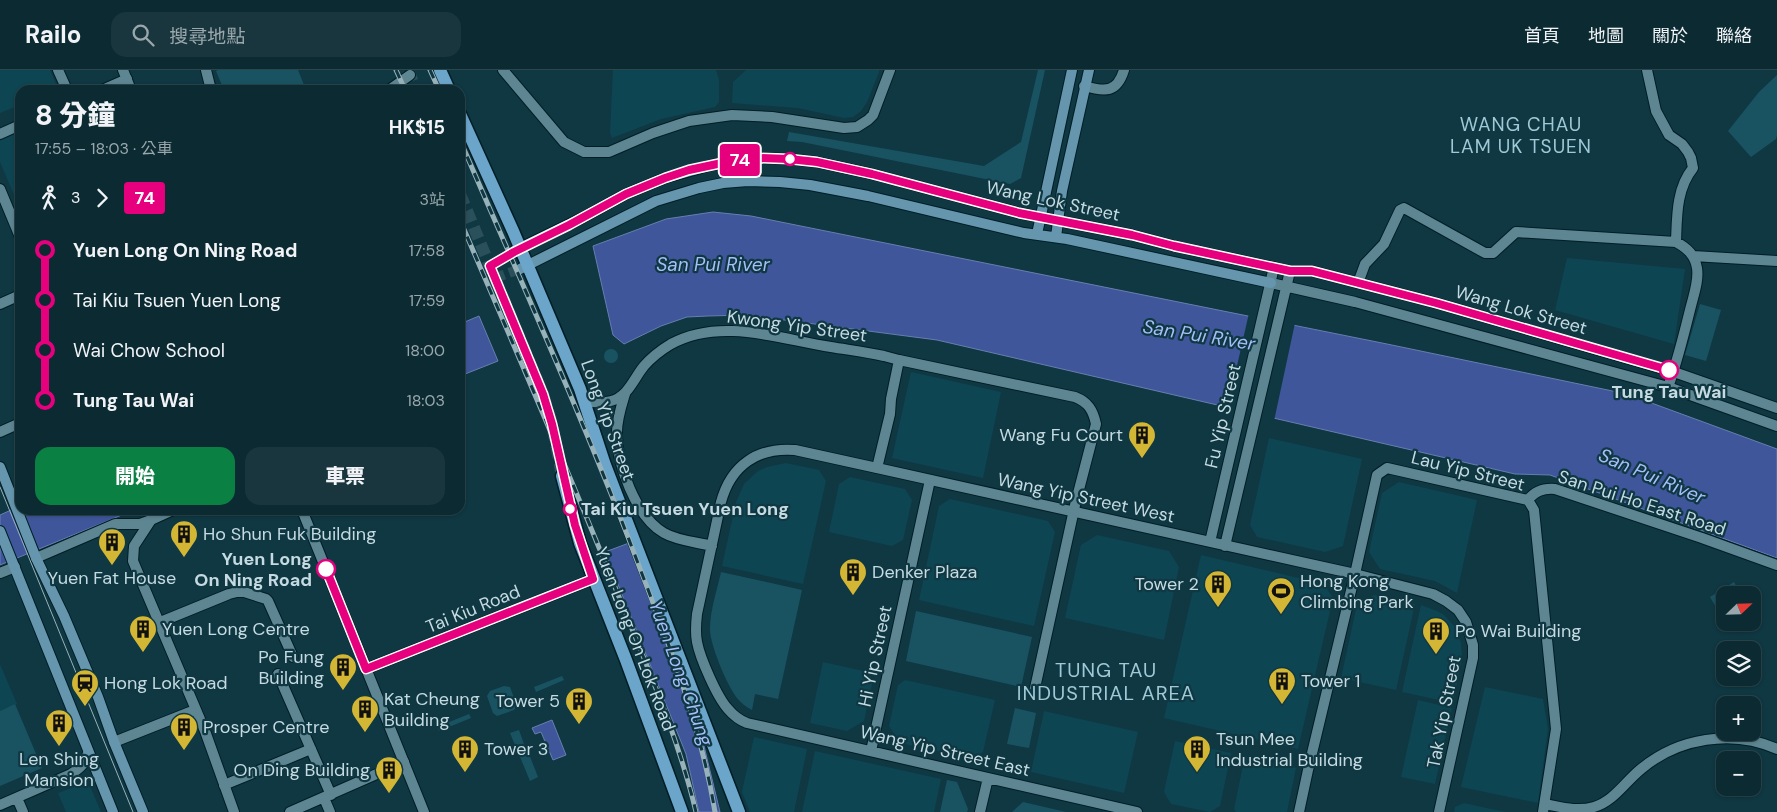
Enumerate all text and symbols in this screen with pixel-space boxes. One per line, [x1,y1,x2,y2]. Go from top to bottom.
search box [111,12,461,57]
text: Railo [25,19,81,50]
icon: search [129,21,157,49]
text: 搜尋地點 [169,24,245,49]
text: 首頁 [1524,24,1560,48]
text: 地圖 [1588,24,1624,48]
text: 關於 [1652,24,1688,48]
text: 聯絡 [1716,24,1752,48]
text: 8 分鐘 [35,97,115,134]
district label: WANG CHAU LAM UK TSUEN [1450,112,1592,159]
text: HK$15 [389,115,445,140]
text: 17:55 – 18:03 · 公車 [35,138,173,159]
line badge: 74 [718,144,762,176]
text: 74 [730,148,750,172]
unlabelled marker [783,152,797,166]
street label: Wang Lok Street [984,175,1122,227]
icon: walk [35,184,63,212]
icon: forward [88,184,116,212]
text: 74 [134,186,155,210]
text: 3 [71,187,80,208]
text: 3站 [420,189,445,210]
text: Yuen Long On Ning Road [73,238,297,263]
text: 17:58 [409,240,445,261]
water label: San Pui River [656,252,771,277]
street label: Wang Lok Street [1452,280,1590,340]
text: Tai Kiu Tsuen Yuen Long [73,288,281,313]
text: 17:59 [409,290,445,311]
street label: Kwong Yip Street [726,304,868,348]
water label: San Pui River [1141,314,1258,356]
text: Wai Chow School [73,338,225,363]
text: 18:00 [405,340,445,361]
street label: Long Yip Street [575,356,641,484]
marker: Tung Tau Wai [1659,360,1679,380]
street label: Fu Yip Street [1199,361,1247,471]
place label: Tung Tau Wai [1612,380,1726,404]
text: Tung Tau Wai [73,388,194,413]
text: 18:03 [407,390,445,411]
building icon: Wang Fu Court [1127,420,1157,459]
place label: Wang Fu Court [999,423,1123,447]
water label: San Pui River [1595,442,1710,510]
street label: Lau Yip Street [1409,445,1527,497]
button: 開始 [35,447,235,505]
button: 車票 [245,447,445,505]
street label: San Pui Ho East Road [1555,465,1729,541]
street label: Wang Yip Street West [995,467,1177,529]
place label: Tai Kiu Tsuen Yuen Long [581,497,789,521]
marker: Tai Kiu Tsuen Yuen Long [563,502,577,516]
building icon: Ho Shun Fuk Building [169,519,199,558]
place label: Ho Shun Fuk Building [203,522,376,546]
building icon: Yuen Fat House [97,527,127,566]
street label: Yuen Long On Lok Road [589,544,681,734]
place label: Yuen Long On Ning Road [194,547,312,592]
building icon: Denker Plaza [838,557,868,596]
marker: Yuen Long On Ning Road [316,559,336,579]
place label: Denker Plaza [872,560,977,584]
place label: Yuen Fat House [48,566,176,590]
building icon: Tower 2 [1203,569,1233,608]
place label: Hong Kong Climbing Park [1300,569,1414,614]
place label: Tower 2 [1135,572,1199,596]
sports icon: Hong Kong Climbing Park [1266,576,1296,615]
street label: Tai Kiu Road [422,579,524,639]
north arrow [1716,586,1761,631]
map controls [1716,586,1761,796]
water label: Yuen Long Chung [643,597,719,750]
street label: Hi Yip Street [853,603,897,709]
building icon: Yuen Long Centre [128,614,158,653]
building icon: Po Wai Building [1421,616,1451,655]
place label: Yuen Long Centre [162,617,310,641]
place label: Po Wai Building [1455,619,1581,643]
button: layers [1716,641,1761,686]
place label: Po Fung Building [258,645,324,690]
building icon: Po Fung Building [328,652,358,691]
street label: Tak Yip Street [1421,654,1467,770]
district label: TUNG TAU INDUSTRIAL AREA [1017,657,1195,706]
building icon: Tower 1 [1267,666,1297,705]
station icon: Hong Lok Road [70,668,100,707]
place label: Tower 1 [1301,669,1361,693]
place label: Hong Lok Road [104,671,228,695]
building icon: Tower 5 [564,686,594,725]
place label: Kat Cheung Building [384,687,480,732]
place label: Tower 5 [495,689,560,713]
building icon: Kat Cheung Building [350,694,380,733]
button: + [1716,696,1761,741]
building icon: Len Shing Mansion [44,708,74,747]
building icon: Prosper Centre [169,712,199,751]
place label: Prosper Centre [203,715,329,739]
street label: Wang Yip Street East [858,720,1032,782]
place label: Tsun Mee Industrial Building [1216,727,1363,772]
building icon: Tower 3 [450,734,480,773]
building icon: Tsun Mee Industrial Building [1182,734,1212,773]
place label: Tower 3 [484,737,549,761]
place label: Len Shing Mansion [19,747,99,792]
button: − [1716,751,1761,796]
building icon: On Ding Building [374,755,404,794]
place label: On Ding Building [234,758,370,782]

